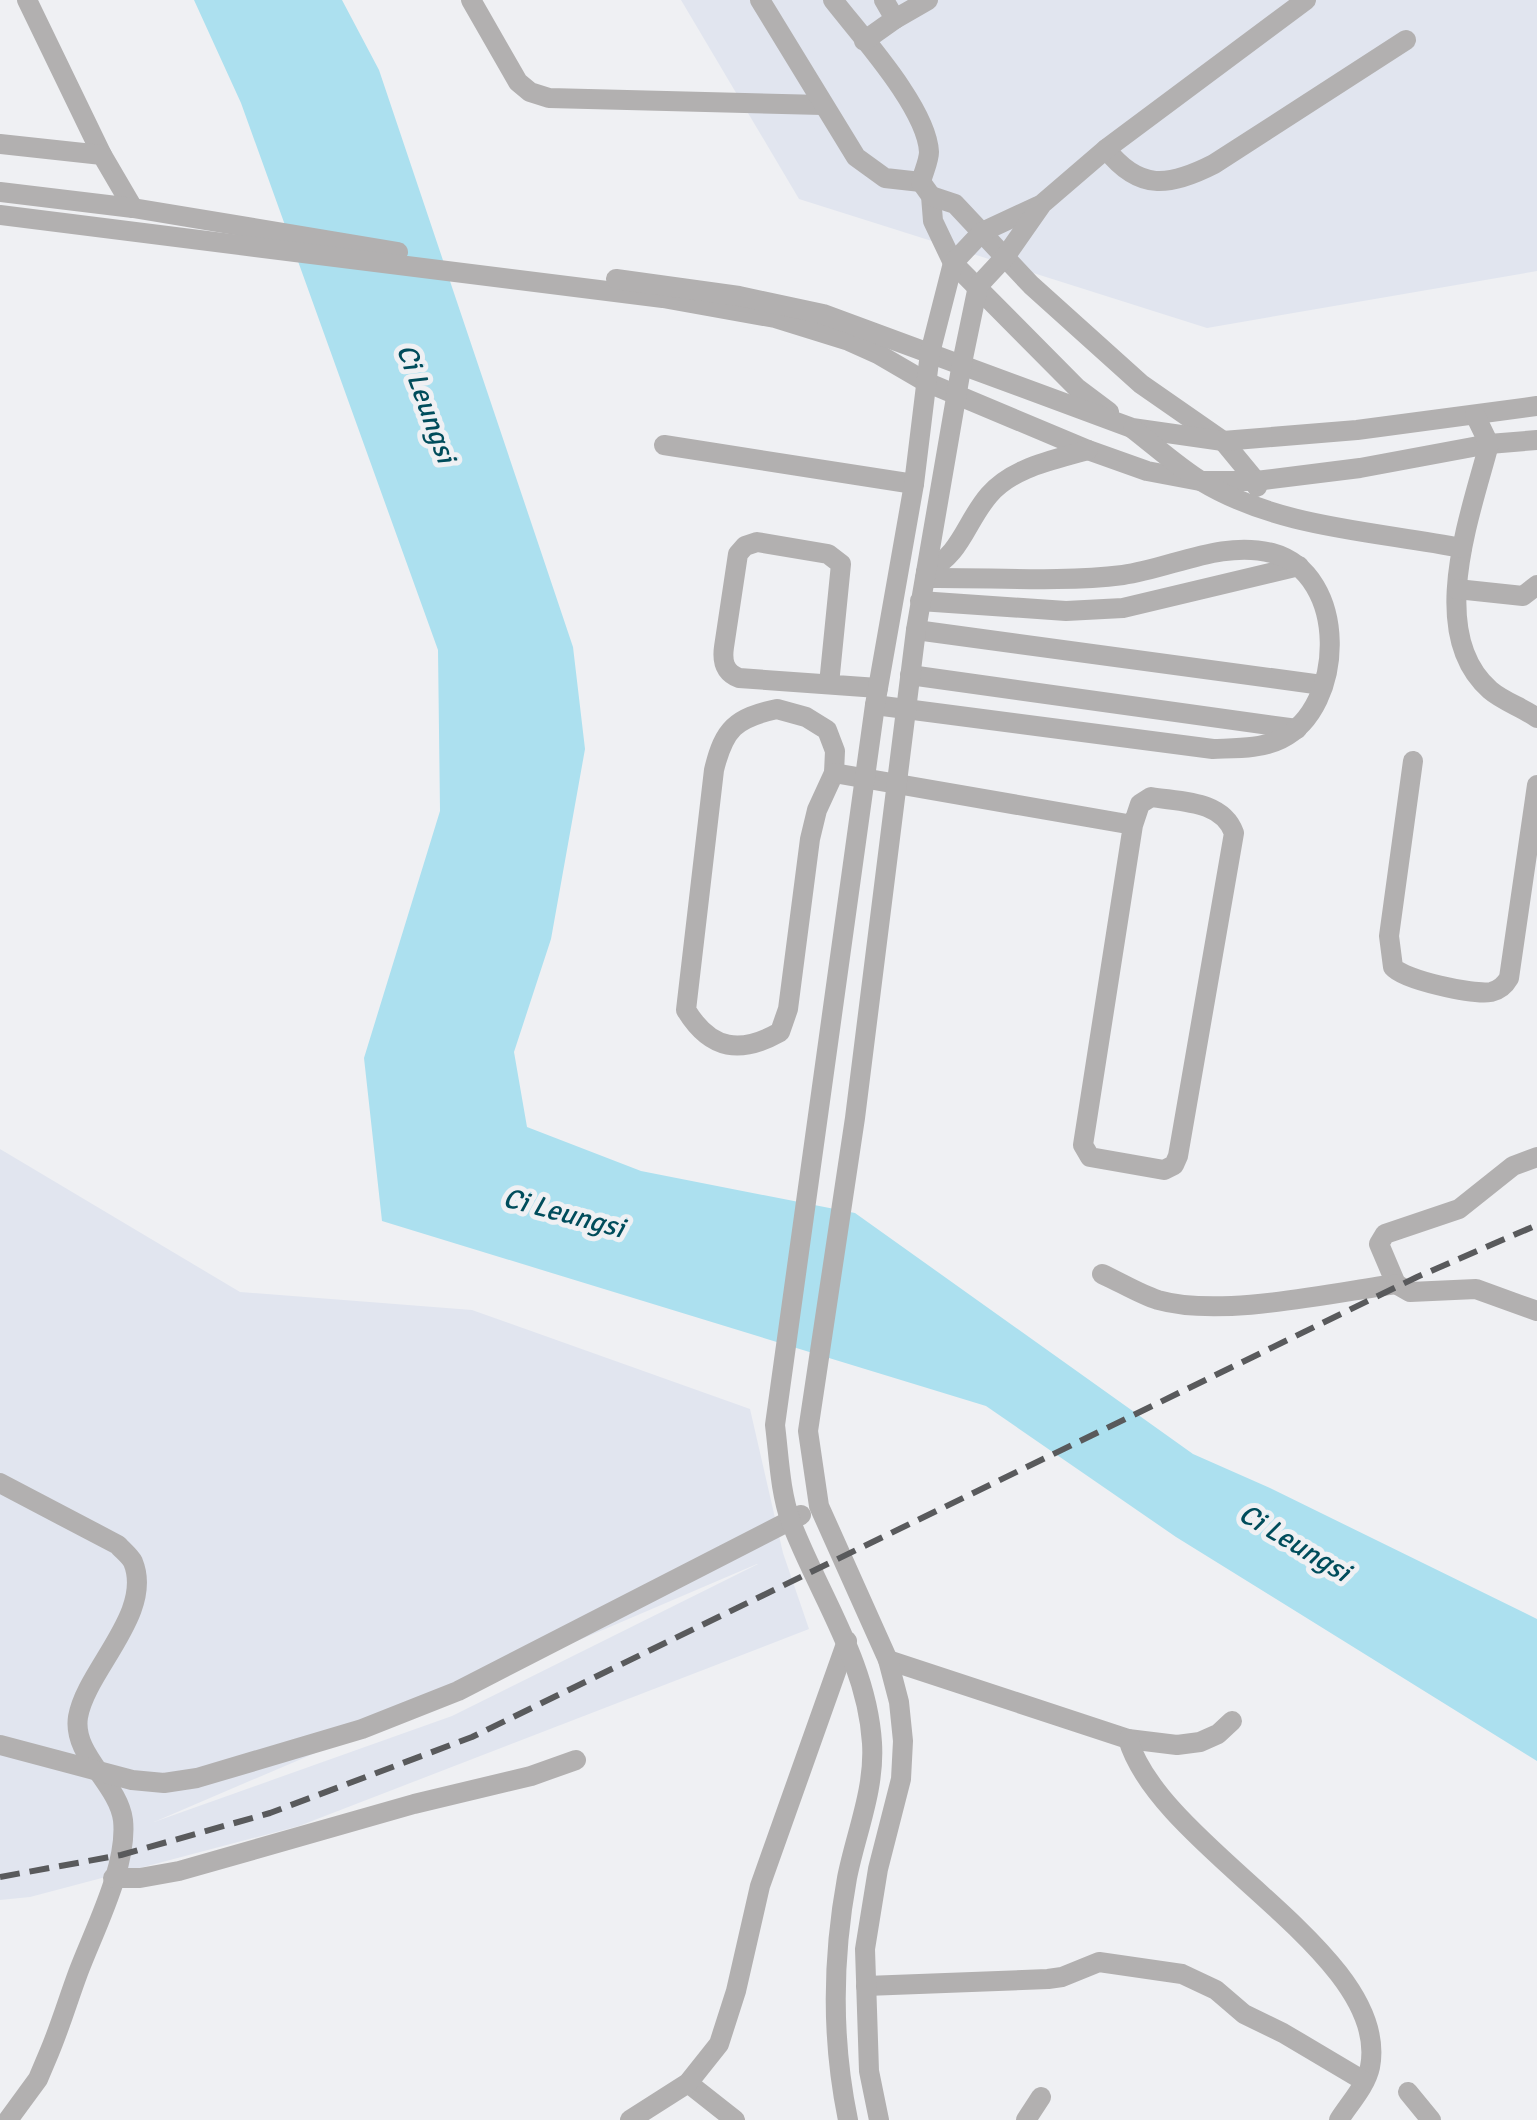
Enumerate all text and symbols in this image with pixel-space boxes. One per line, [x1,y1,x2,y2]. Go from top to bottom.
water label: Ci Leungsi [389,339,464,470]
water label: Ci Leungsi [500,1181,630,1246]
water label: Ci Leungsi [1233,1496,1358,1591]

